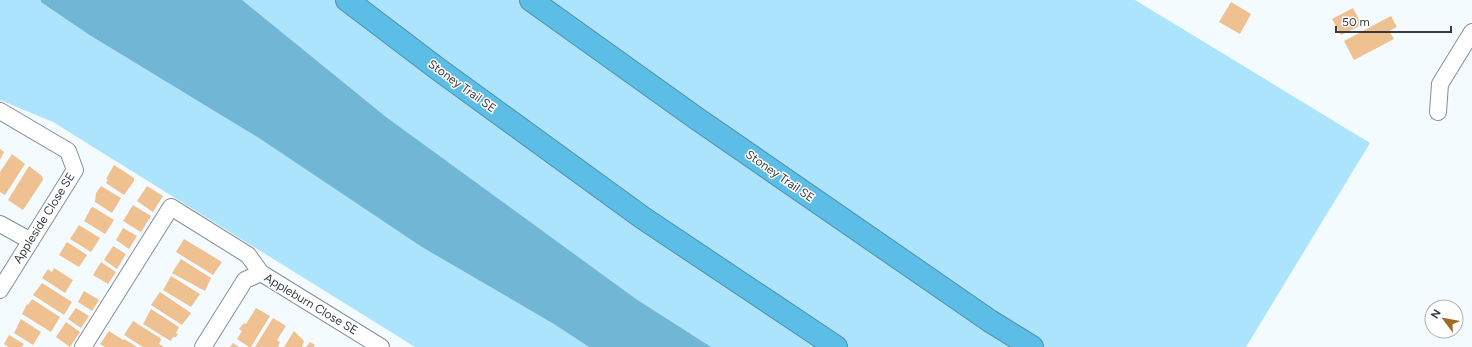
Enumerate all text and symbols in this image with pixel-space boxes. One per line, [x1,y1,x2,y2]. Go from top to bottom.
scale bar [1336,8,1451,34]
text: 50 m [1342,15,1370,29]
street label: Stoney Trail SE [425,57,499,115]
street label: Stoney Trail SE [743,147,817,205]
street label: Appleside Close SE [10,170,78,266]
street label: Appleburn Close SE [262,271,360,337]
north arrow [1424,299,1464,339]
text: N [1428,307,1444,321]

